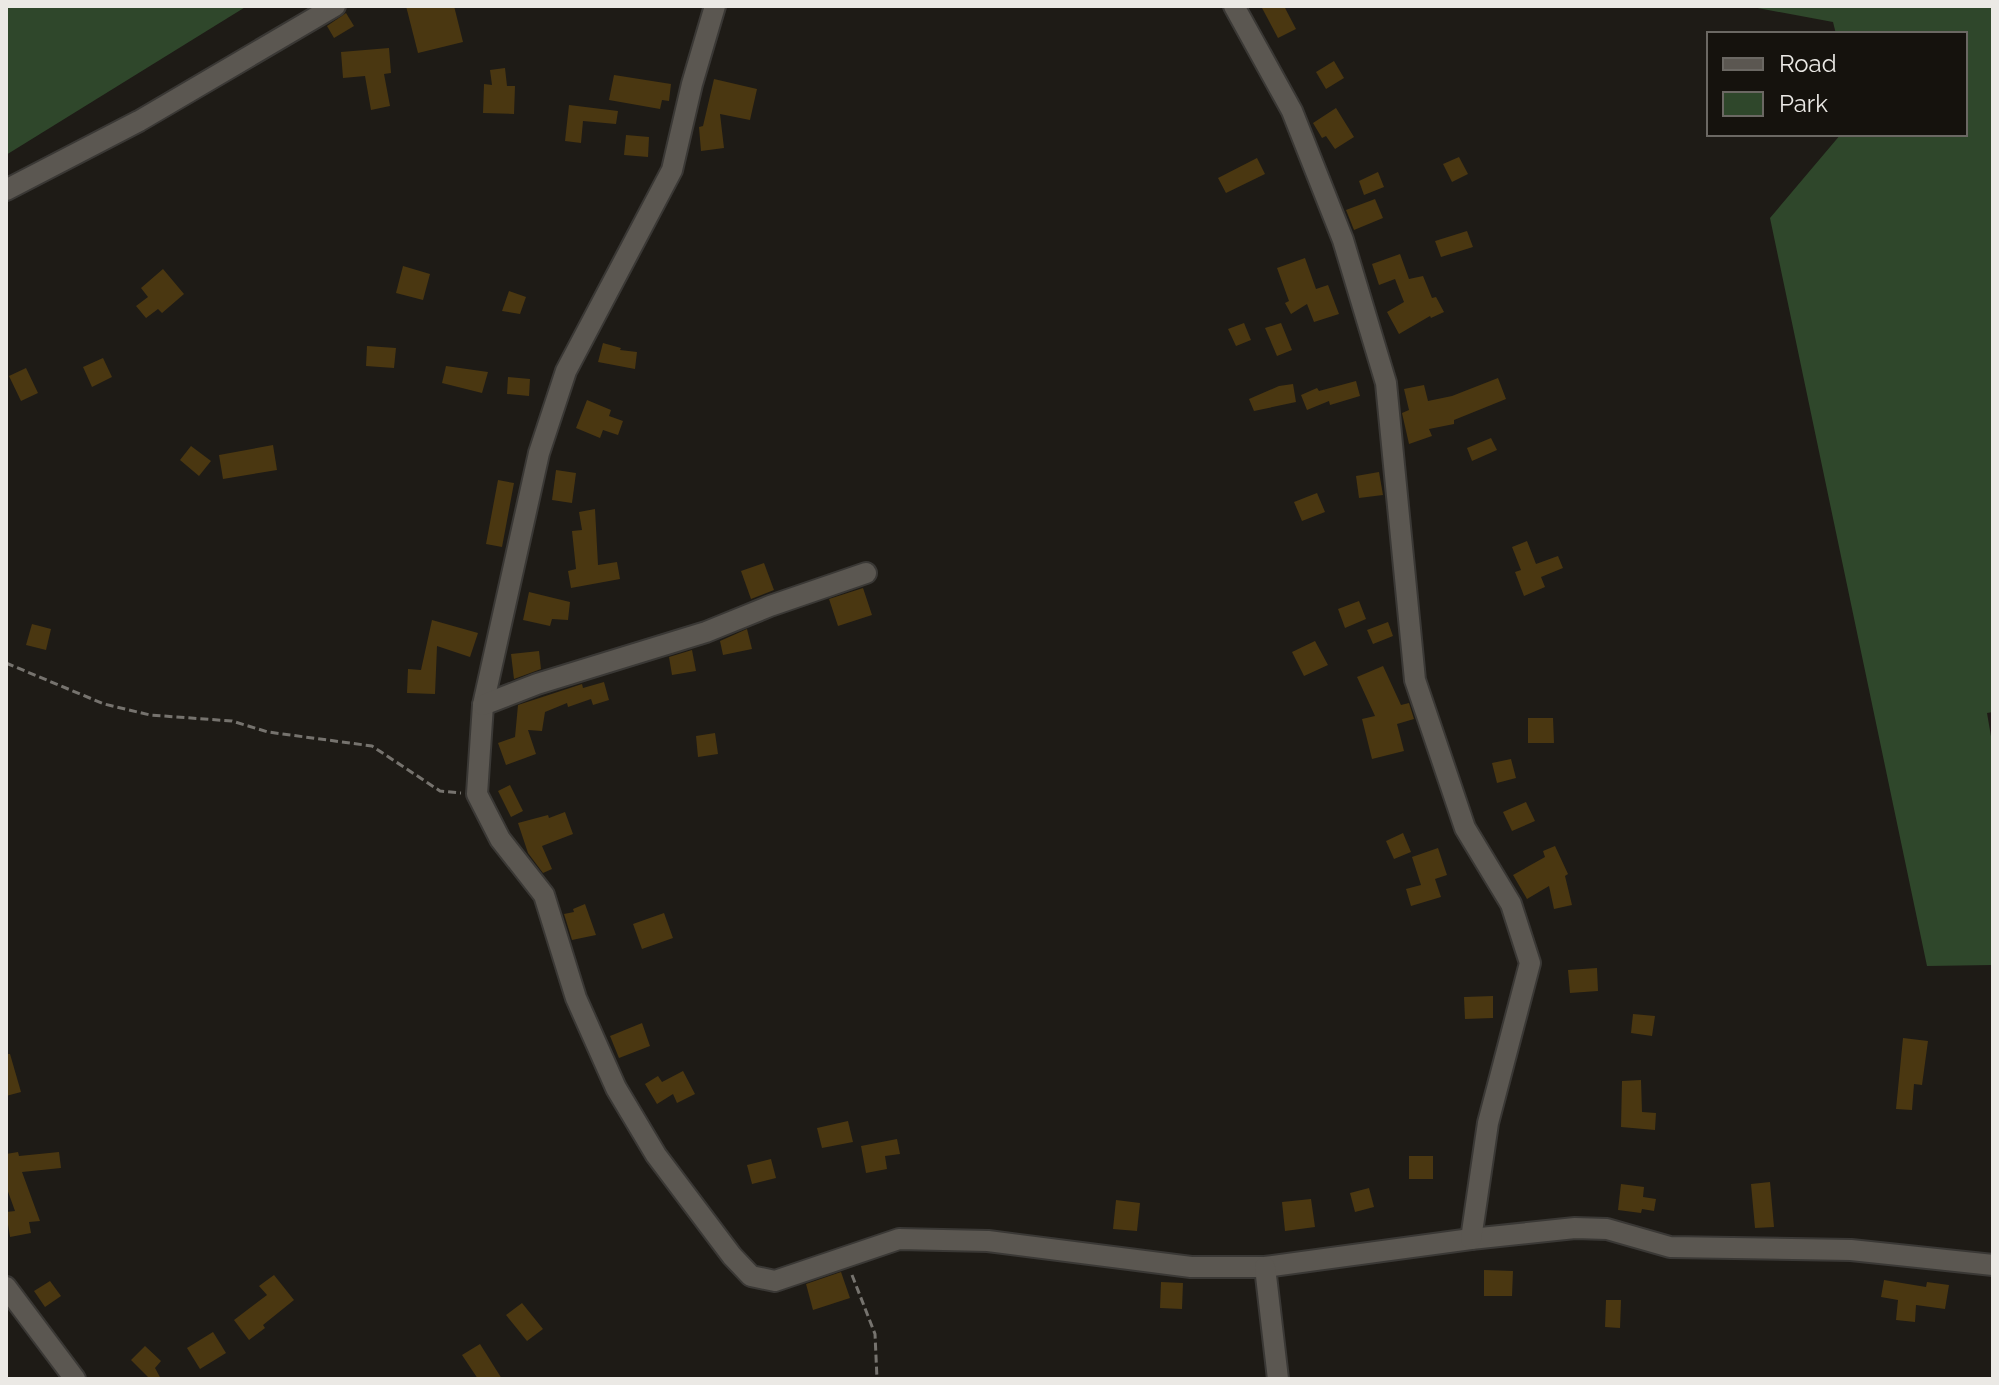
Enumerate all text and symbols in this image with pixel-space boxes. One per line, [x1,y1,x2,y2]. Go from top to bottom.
legend [1707,32,1967,136]
text: Road [1779,49,1837,78]
text: Park [1779,89,1828,118]

